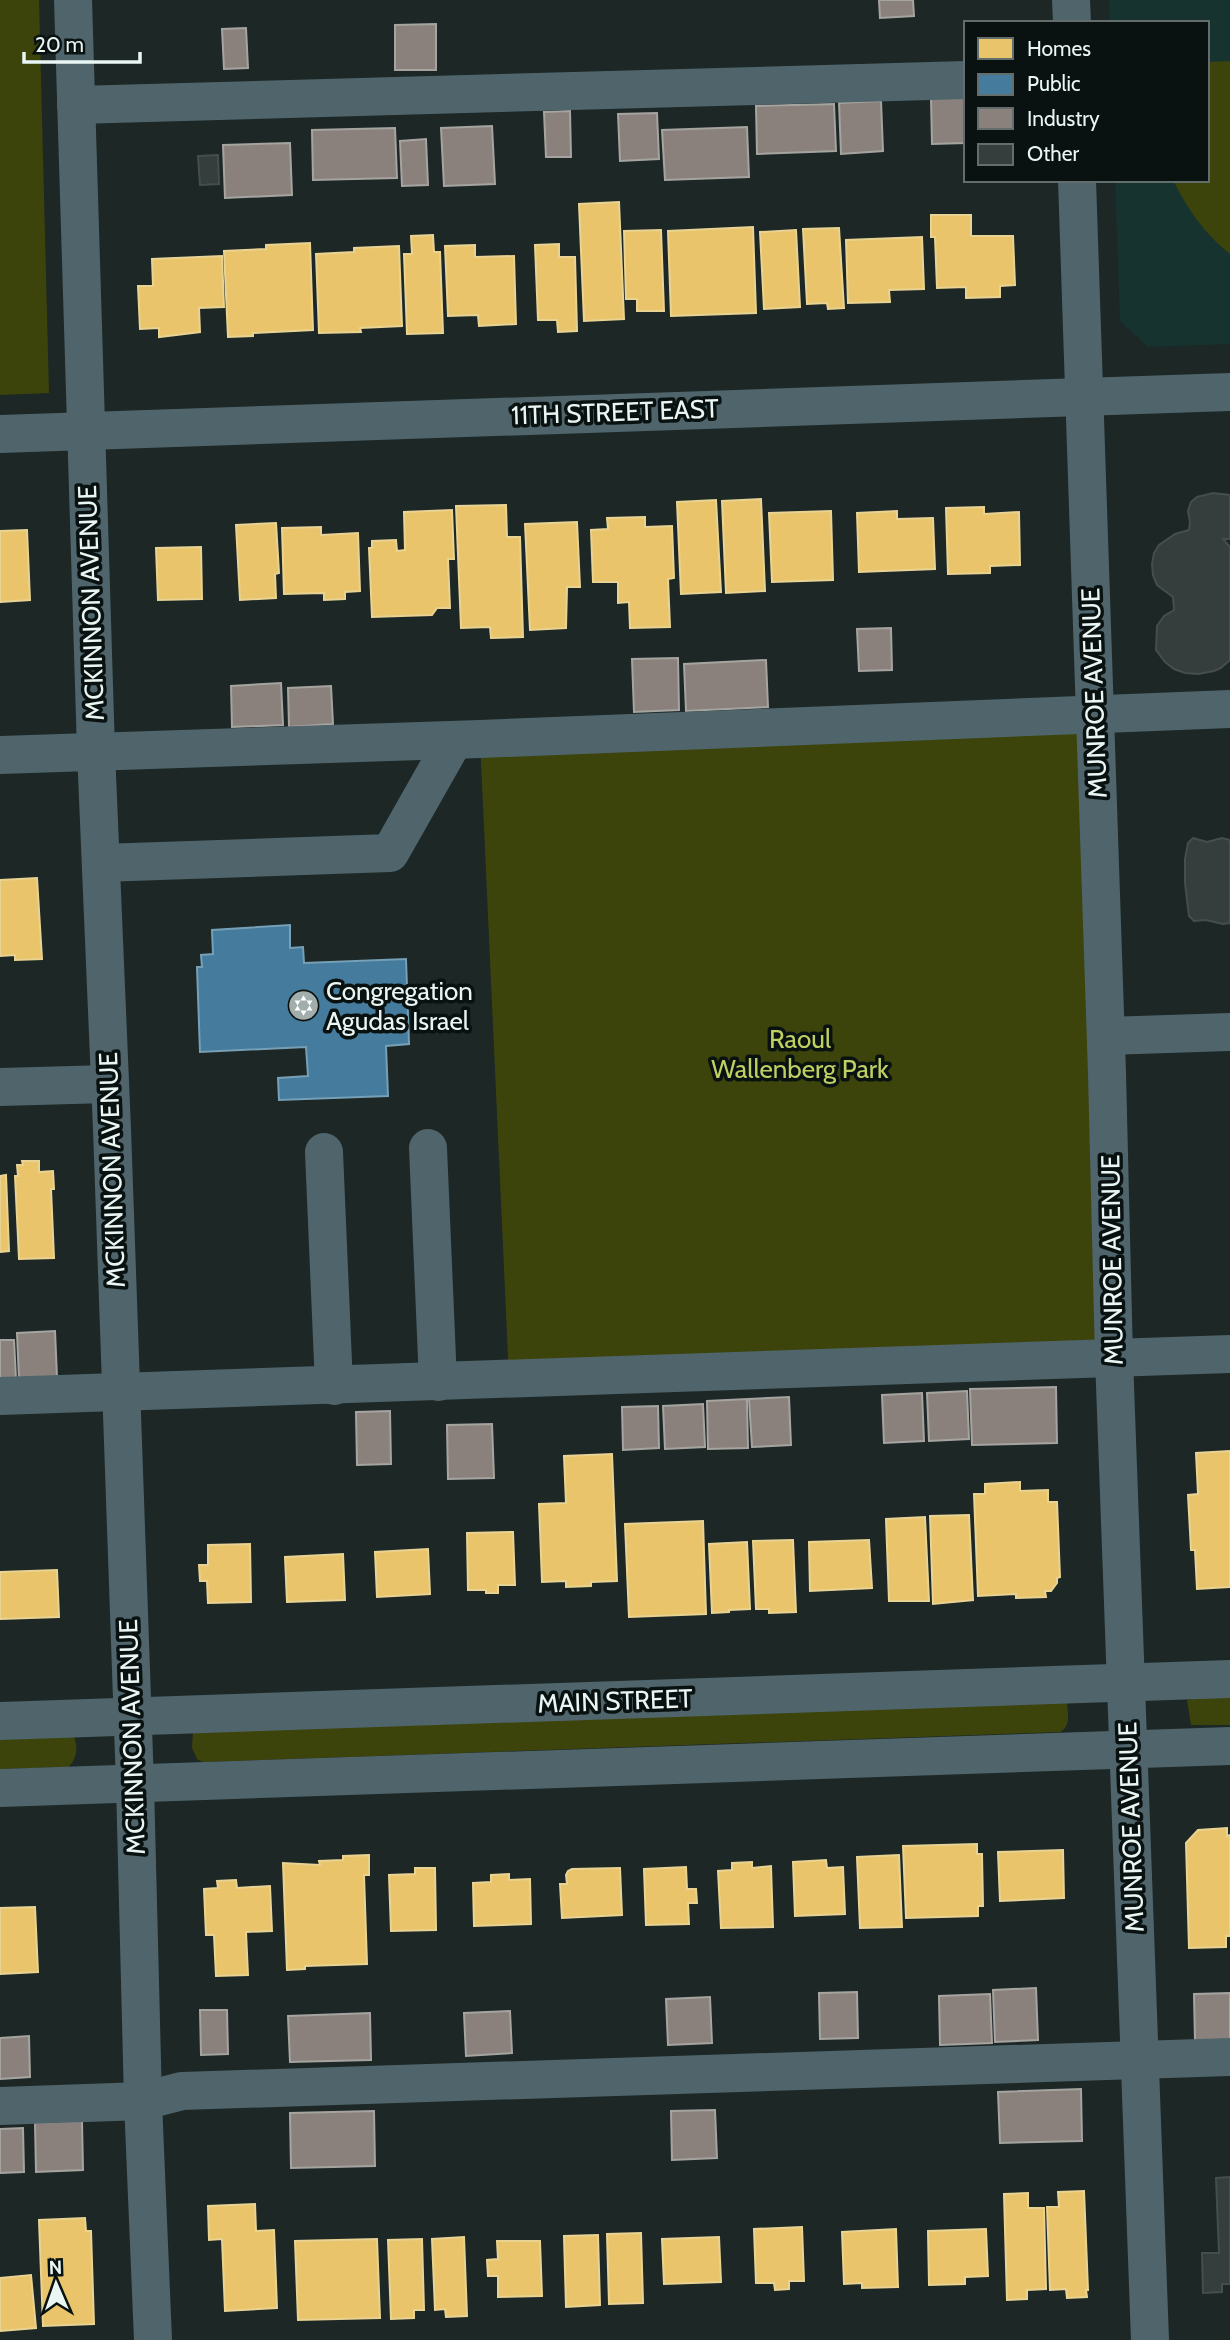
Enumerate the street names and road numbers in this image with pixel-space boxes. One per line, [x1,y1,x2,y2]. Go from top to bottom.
street label: 11TH STREET EAST [511,392,719,432]
street label: MCKINNON AVENUE [71,485,111,721]
street label: MUNROE AVENUE [1074,587,1114,799]
street label: MCKINNON AVENUE [92,1052,132,1288]
street label: MUNROE AVENUE [1094,1154,1130,1366]
street label: MCKINNON AVENUE [112,1619,152,1855]
street label: MAIN STREET [537,1682,693,1720]
street label: MUNROE AVENUE [1111,1721,1151,1933]

